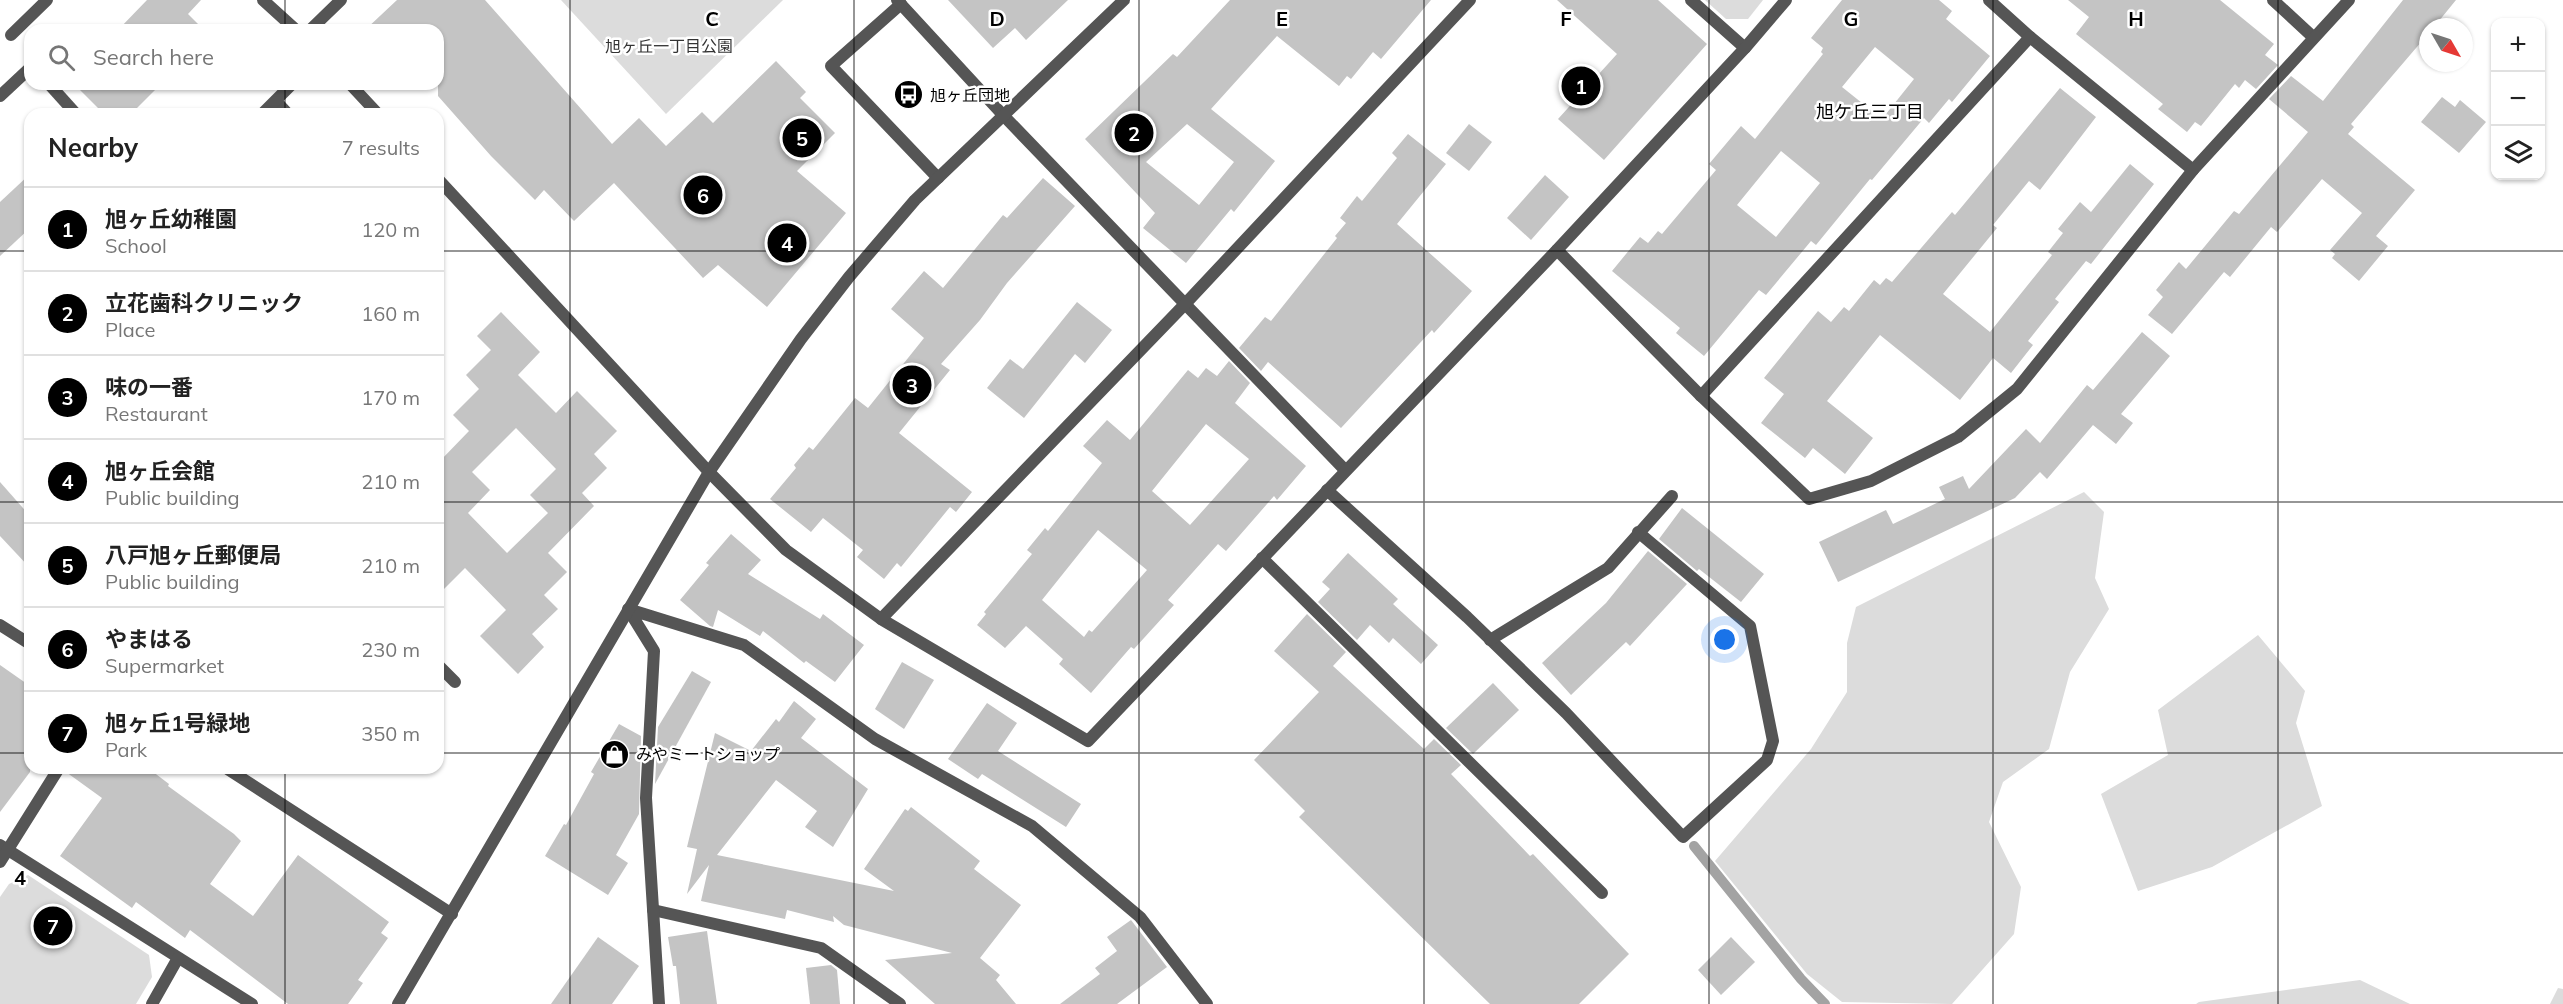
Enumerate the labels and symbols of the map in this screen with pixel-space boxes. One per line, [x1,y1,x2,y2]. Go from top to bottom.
text: C [705,6,719,31]
text: D [989,6,1005,31]
text: E [1276,6,1288,31]
text: F [1560,6,1572,31]
text: G [1844,6,1858,31]
text: H [2128,6,2144,31]
north arrow [2419,18,2473,72]
park label: 旭ヶ丘一丁目公園 [605,36,733,56]
pin: 1 [1562,64,1600,109]
bus stop icon: 旭ヶ丘団地 [893,79,925,111]
place label: 旭ヶ丘団地 [930,85,1010,105]
district label: 旭ケ丘三丁目 [1816,100,1924,123]
pin: 2 [1114,110,1154,156]
pin: 5 [782,116,822,160]
pin: 6 [684,172,722,218]
pin: 4 [768,220,806,266]
pin: 3 [892,362,932,408]
your location [1710,625,1739,654]
shop icon: みやミートショップ [599,738,631,770]
place label: みやミートショップ [636,744,780,764]
text: 4 [14,865,26,890]
pin: 7 [34,904,72,948]

